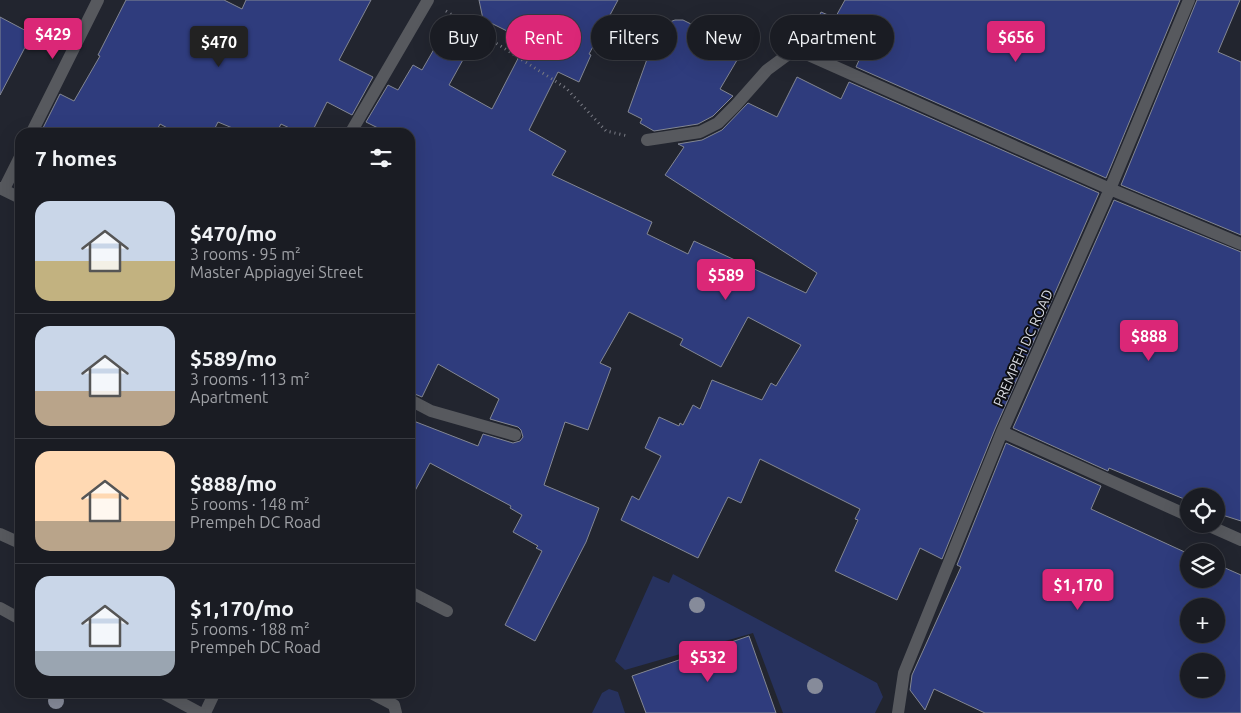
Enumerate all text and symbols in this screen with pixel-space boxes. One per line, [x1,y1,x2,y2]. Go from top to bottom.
chip: Buy [430,15,496,60]
chip: Rent [506,15,581,60]
chip: Filters [591,15,677,60]
chip: New [687,15,760,60]
chip: Apartment [770,15,894,60]
pin: $429 [23,18,83,60]
pin: $656 [986,20,1046,63]
text: $429 [35,25,71,43]
pin: $470 [189,26,249,68]
text: $656 [998,28,1034,46]
text: $470 [201,33,237,51]
icon: filters [367,144,395,172]
text: 7 homes [35,146,117,170]
icon: home [75,221,135,281]
text: $470/mo [190,221,277,245]
text: 3 rooms · 95 m² [190,245,301,263]
pin: $589 [696,258,756,301]
text: Master Appiagyei Street [190,263,363,281]
text: $589 [708,266,744,284]
street label: PREMPEH DC ROAD [990,287,1056,409]
pin: $888 [1119,320,1179,362]
text: $888 [1131,327,1167,345]
icon: home [75,346,135,406]
text: $589/mo [190,346,277,370]
text: 3 rooms · 113 m² [190,370,310,388]
text: Apartment [190,388,268,406]
icon: home [75,471,135,531]
text: $888/mo [190,471,277,495]
map controls [1180,488,1225,698]
button: locate [1180,488,1225,533]
text: 5 rooms · 148 m² [190,495,310,513]
text: Prempeh DC Road [190,513,321,531]
button: layers [1180,543,1225,588]
pin: $1,170 [1037,568,1119,611]
text: $1,170 [1053,576,1103,594]
icon: home [75,596,135,656]
text: $1,170/mo [190,596,294,620]
button: + [1180,598,1225,643]
text: 5 rooms · 188 m² [190,620,310,638]
text: Prempeh DC Road [190,638,321,656]
pin: $532 [678,640,738,683]
text: $532 [690,648,726,666]
button: − [1180,653,1225,698]

